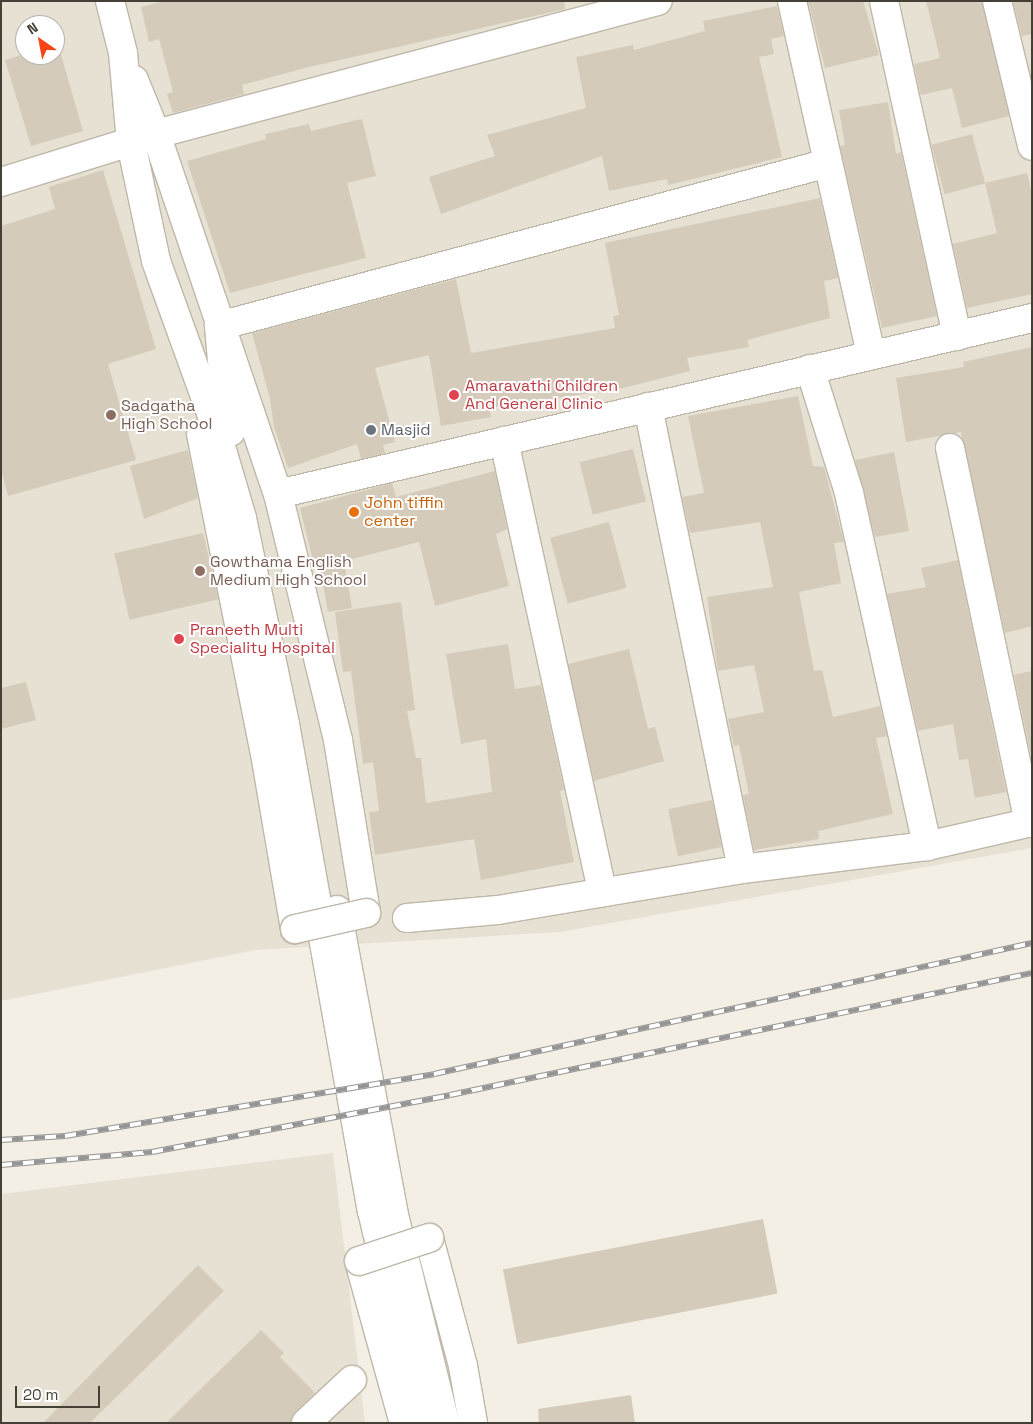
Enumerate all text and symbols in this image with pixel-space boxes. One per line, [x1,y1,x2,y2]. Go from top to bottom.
north arrow [15,15,65,65]
text: N [24,18,41,38]
place label: Amaravathi Children And General Clinic [465,376,618,414]
marker: Amaravathi Children And General Clinic [447,388,461,402]
place label: Sadgatha High School [121,396,212,434]
marker: Sadgatha High School [105,409,117,421]
place label: Masjid [381,420,431,440]
marker: Masjid [365,424,377,436]
place label: John tiffin center [364,493,444,531]
marker: John tiffin center [348,506,360,518]
place label: Gowthama English Medium High School [210,552,367,590]
marker: Gowthama English Medium High School [194,565,206,577]
place label: Praneeth Multi Speciality Hospital [190,620,335,658]
marker: Praneeth Multi Speciality Hospital [172,632,186,646]
scale bar [18,1376,102,1408]
text: 20 m [23,1385,58,1404]

